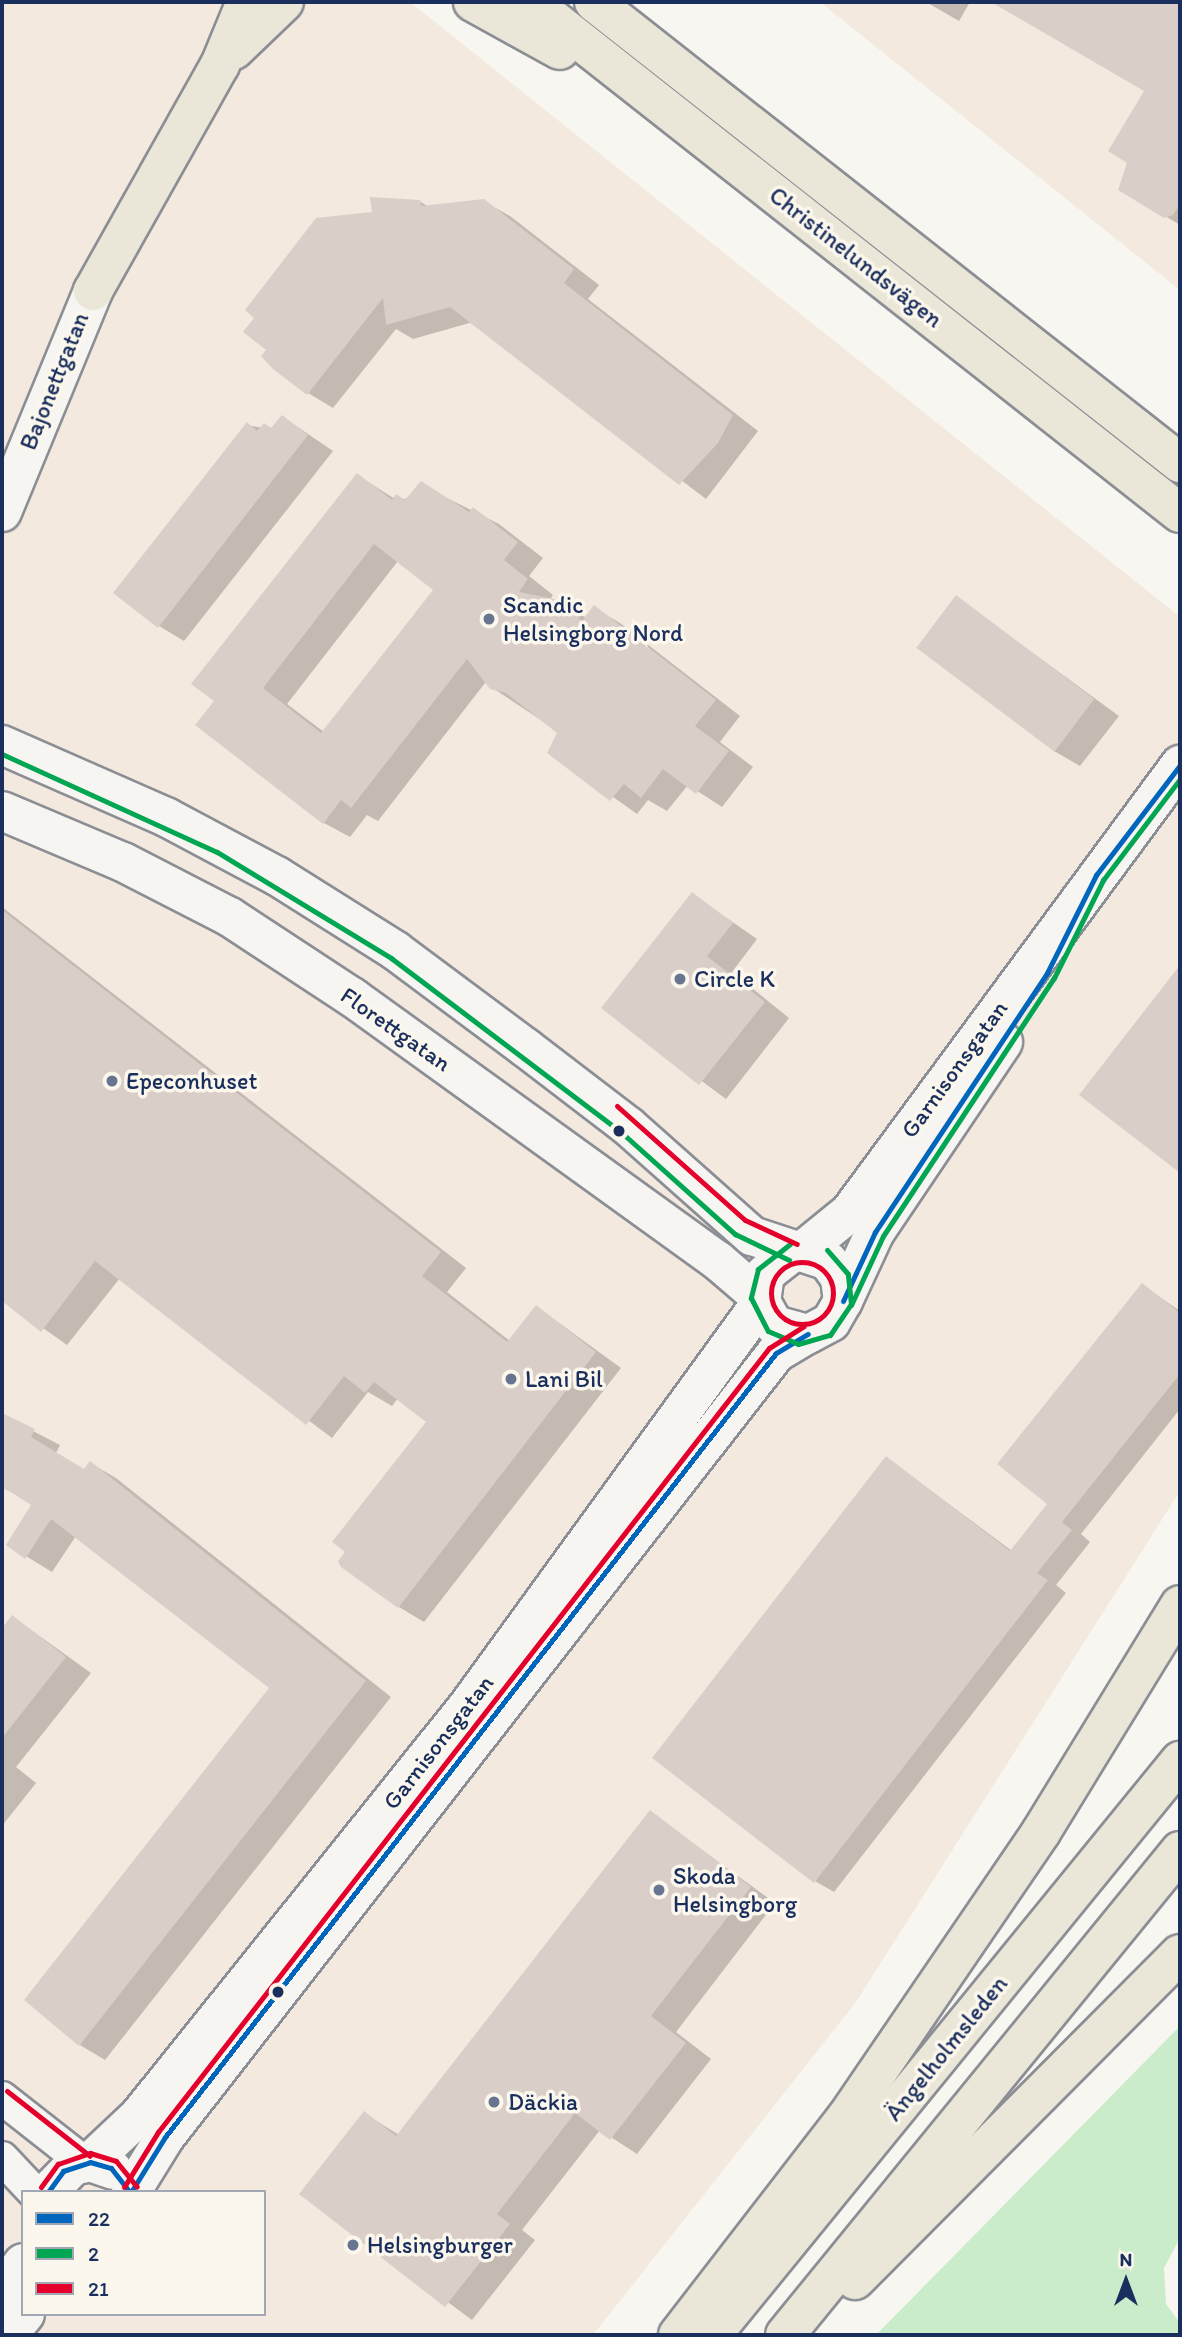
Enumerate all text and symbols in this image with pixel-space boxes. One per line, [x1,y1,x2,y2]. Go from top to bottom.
street label: Christinelundsvägen [764,180,948,334]
street label: Bajonettgatan [13,308,95,454]
place label: Scandic Helsingborg Nord [503,591,683,647]
marker: Scandic Helsingborg Nord [481,611,497,627]
place label: Circle K [694,965,775,993]
marker: Circle K [672,971,688,987]
street label: Florettgatan [335,980,457,1078]
street label: Garnisonsgatan [894,995,1014,1143]
place label: Epeconhuset [126,1067,257,1095]
marker: Epeconhuset [104,1073,120,1089]
unlabelled marker [612,1124,626,1138]
place label: Lani Bil [525,1365,603,1393]
marker: Lani Bil [503,1371,519,1387]
street label: Garnisonsgatan [376,1669,500,1815]
place label: Skoda Helsingborg [673,1862,797,1918]
marker: Skoda Helsingborg [651,1882,667,1898]
street label: Ängelholmsleden [879,1970,1013,2126]
unlabelled marker [271,1985,285,1999]
place label: Däckia [508,2088,578,2116]
marker: Däckia [486,2094,502,2110]
legend [21,2190,266,2316]
text: 22 [88,2206,110,2231]
place label: Helsingburger [367,2231,513,2259]
marker: Helsingburger [345,2237,361,2253]
text: 2 [88,2241,99,2266]
north arrow [1091,2246,1161,2316]
text: N [1120,2248,1132,2271]
text: 21 [88,2276,109,2301]

